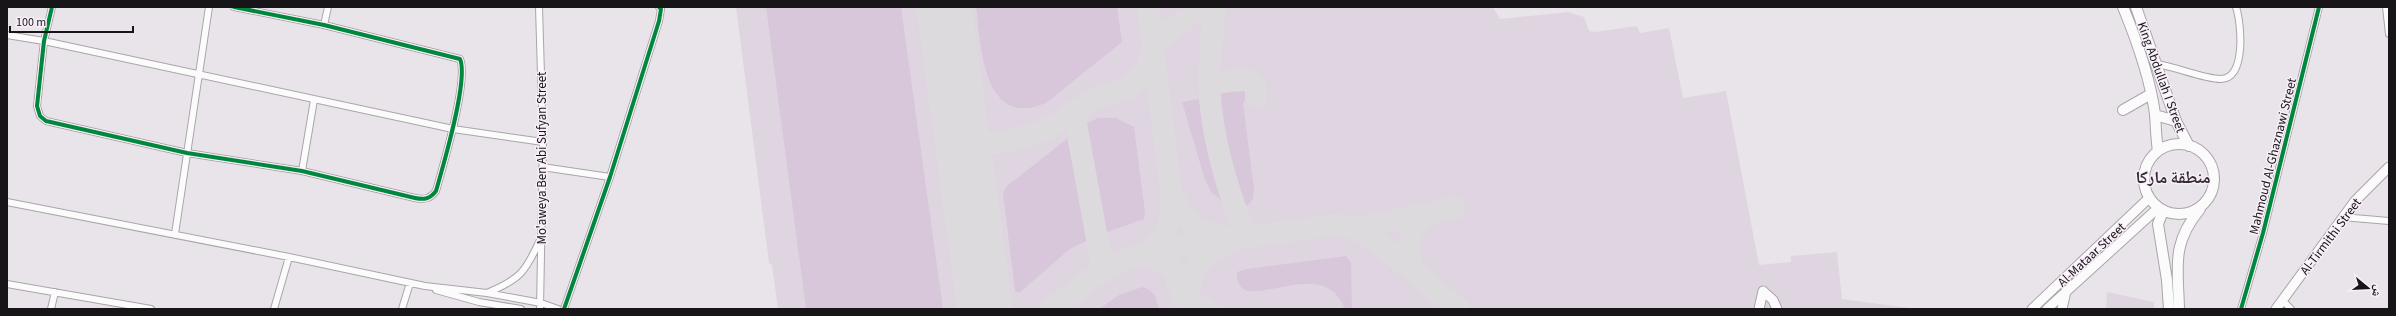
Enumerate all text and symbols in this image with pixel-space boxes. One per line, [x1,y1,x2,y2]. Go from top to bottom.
scale bar [10,8,133,34]
text: 100 m [16,14,46,31]
street label: King Abdullah I Street [2133,19,2190,136]
street label: Mo'aweya Ben Abi Sufyan Street [533,71,551,245]
street label: Mahmoud Al-Ghaznawi Street [2245,75,2301,236]
district label: منطقة ماركا [2135,166,2211,190]
street label: Al-Tirmithi Street [2296,194,2366,279]
street label: Al-Mataar Street [2054,218,2130,291]
north arrow [2348,268,2388,308]
text: ش [2368,283,2386,299]

